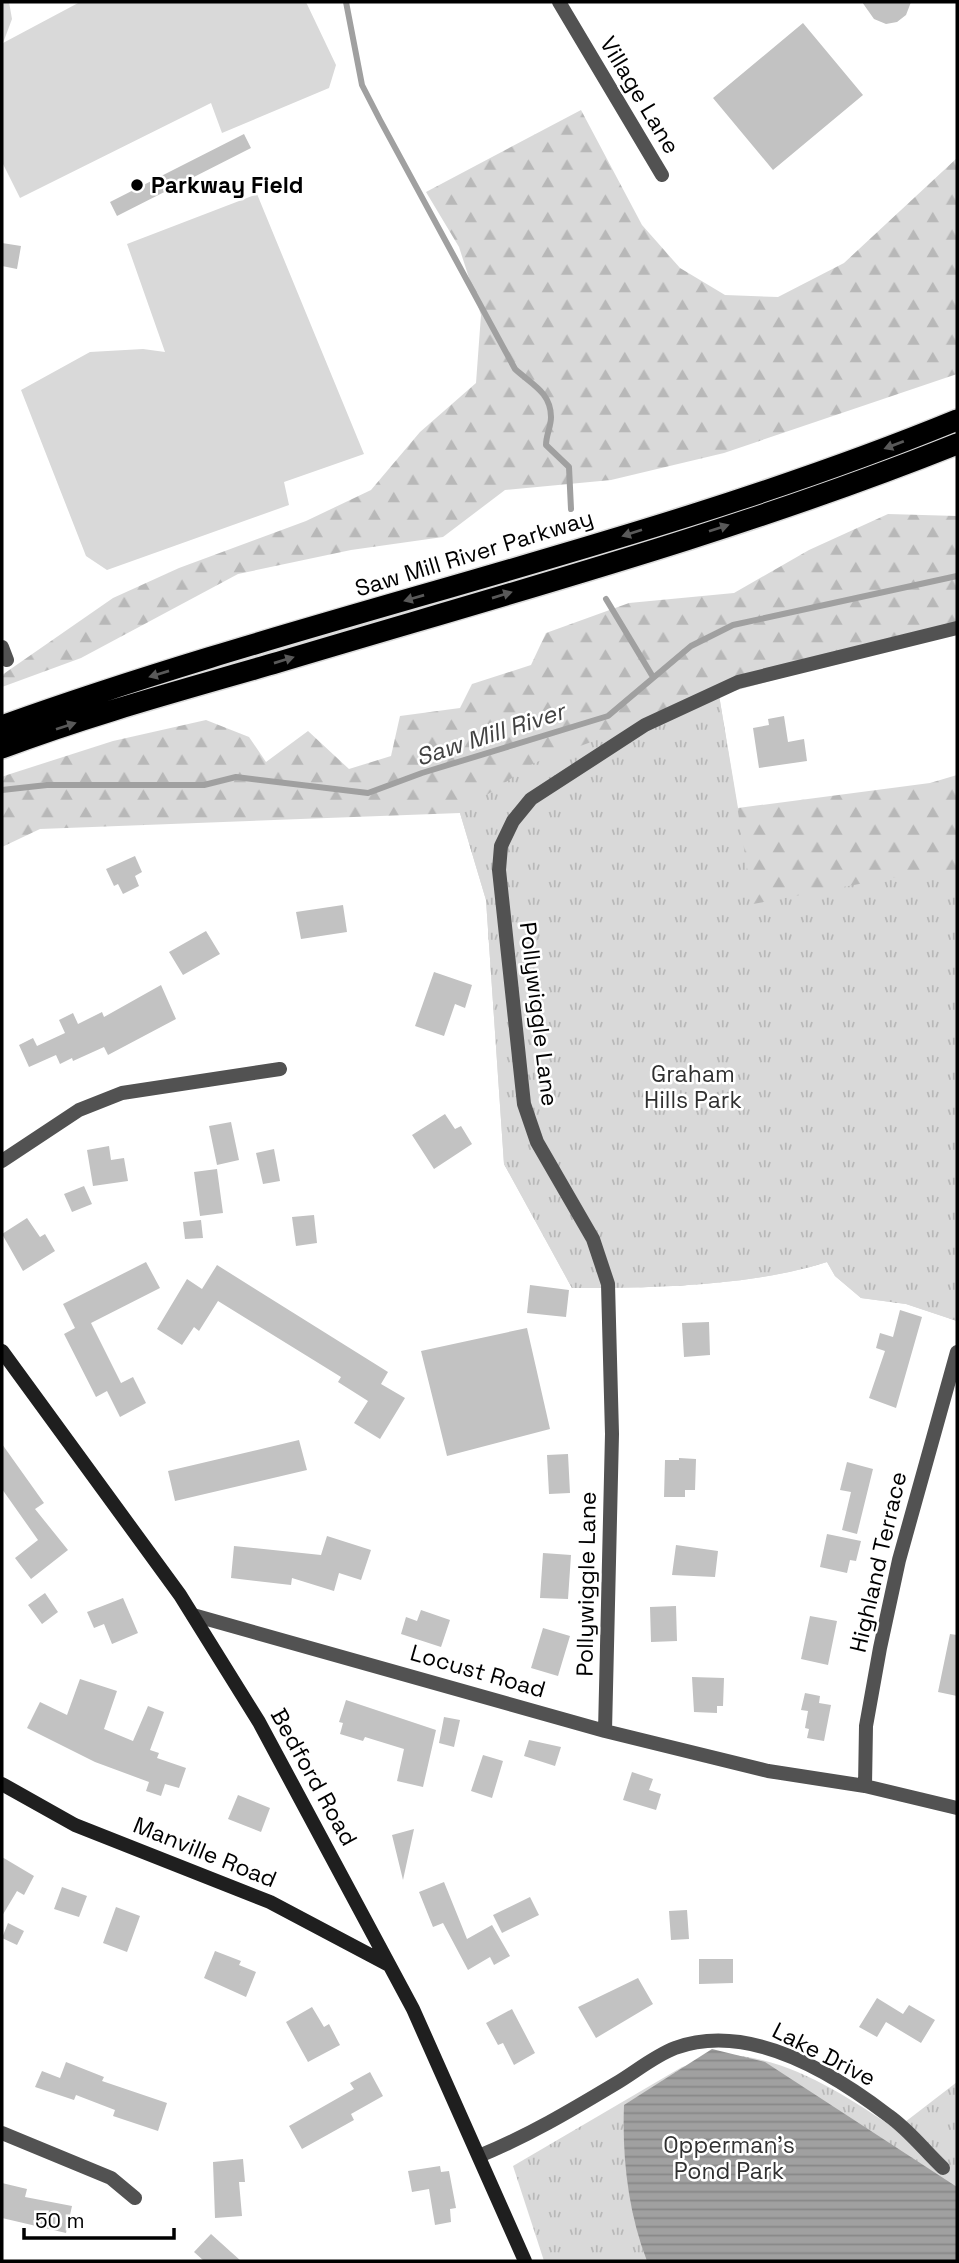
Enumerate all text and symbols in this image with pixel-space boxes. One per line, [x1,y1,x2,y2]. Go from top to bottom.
street label: Village Lane [593,31,687,159]
place label: Parkway Field [151,170,304,200]
marker: Parkway Field [129,177,145,193]
one-way arrow [883,439,904,450]
street label: Saw Mill River Parkway [351,502,597,604]
one-way arrow [709,522,730,533]
one-way arrow [621,528,642,538]
one-way arrow [492,590,513,600]
one-way arrow [403,594,424,604]
one-way arrow [274,655,295,665]
one-way arrow [148,670,169,680]
water label: Saw Mill River [412,694,571,773]
one-way arrow [56,720,77,731]
street label: Pollywiggle Lane [513,920,565,1108]
park label: Graham Hills Park [644,1059,742,1115]
street label: Highland Terrace [843,1469,913,1655]
street label: Pollywiggle Lane [569,1491,603,1677]
street label: Locust Road [407,1637,549,1705]
street label: Bedford Road [264,1703,364,1851]
street label: Manville Road [129,1810,281,1894]
street label: Lake Drive [767,2015,881,2093]
park label: Opperman's Pond Park [663,2130,795,2186]
scale bar [24,2196,175,2240]
text: 50 m [35,2207,85,2234]

